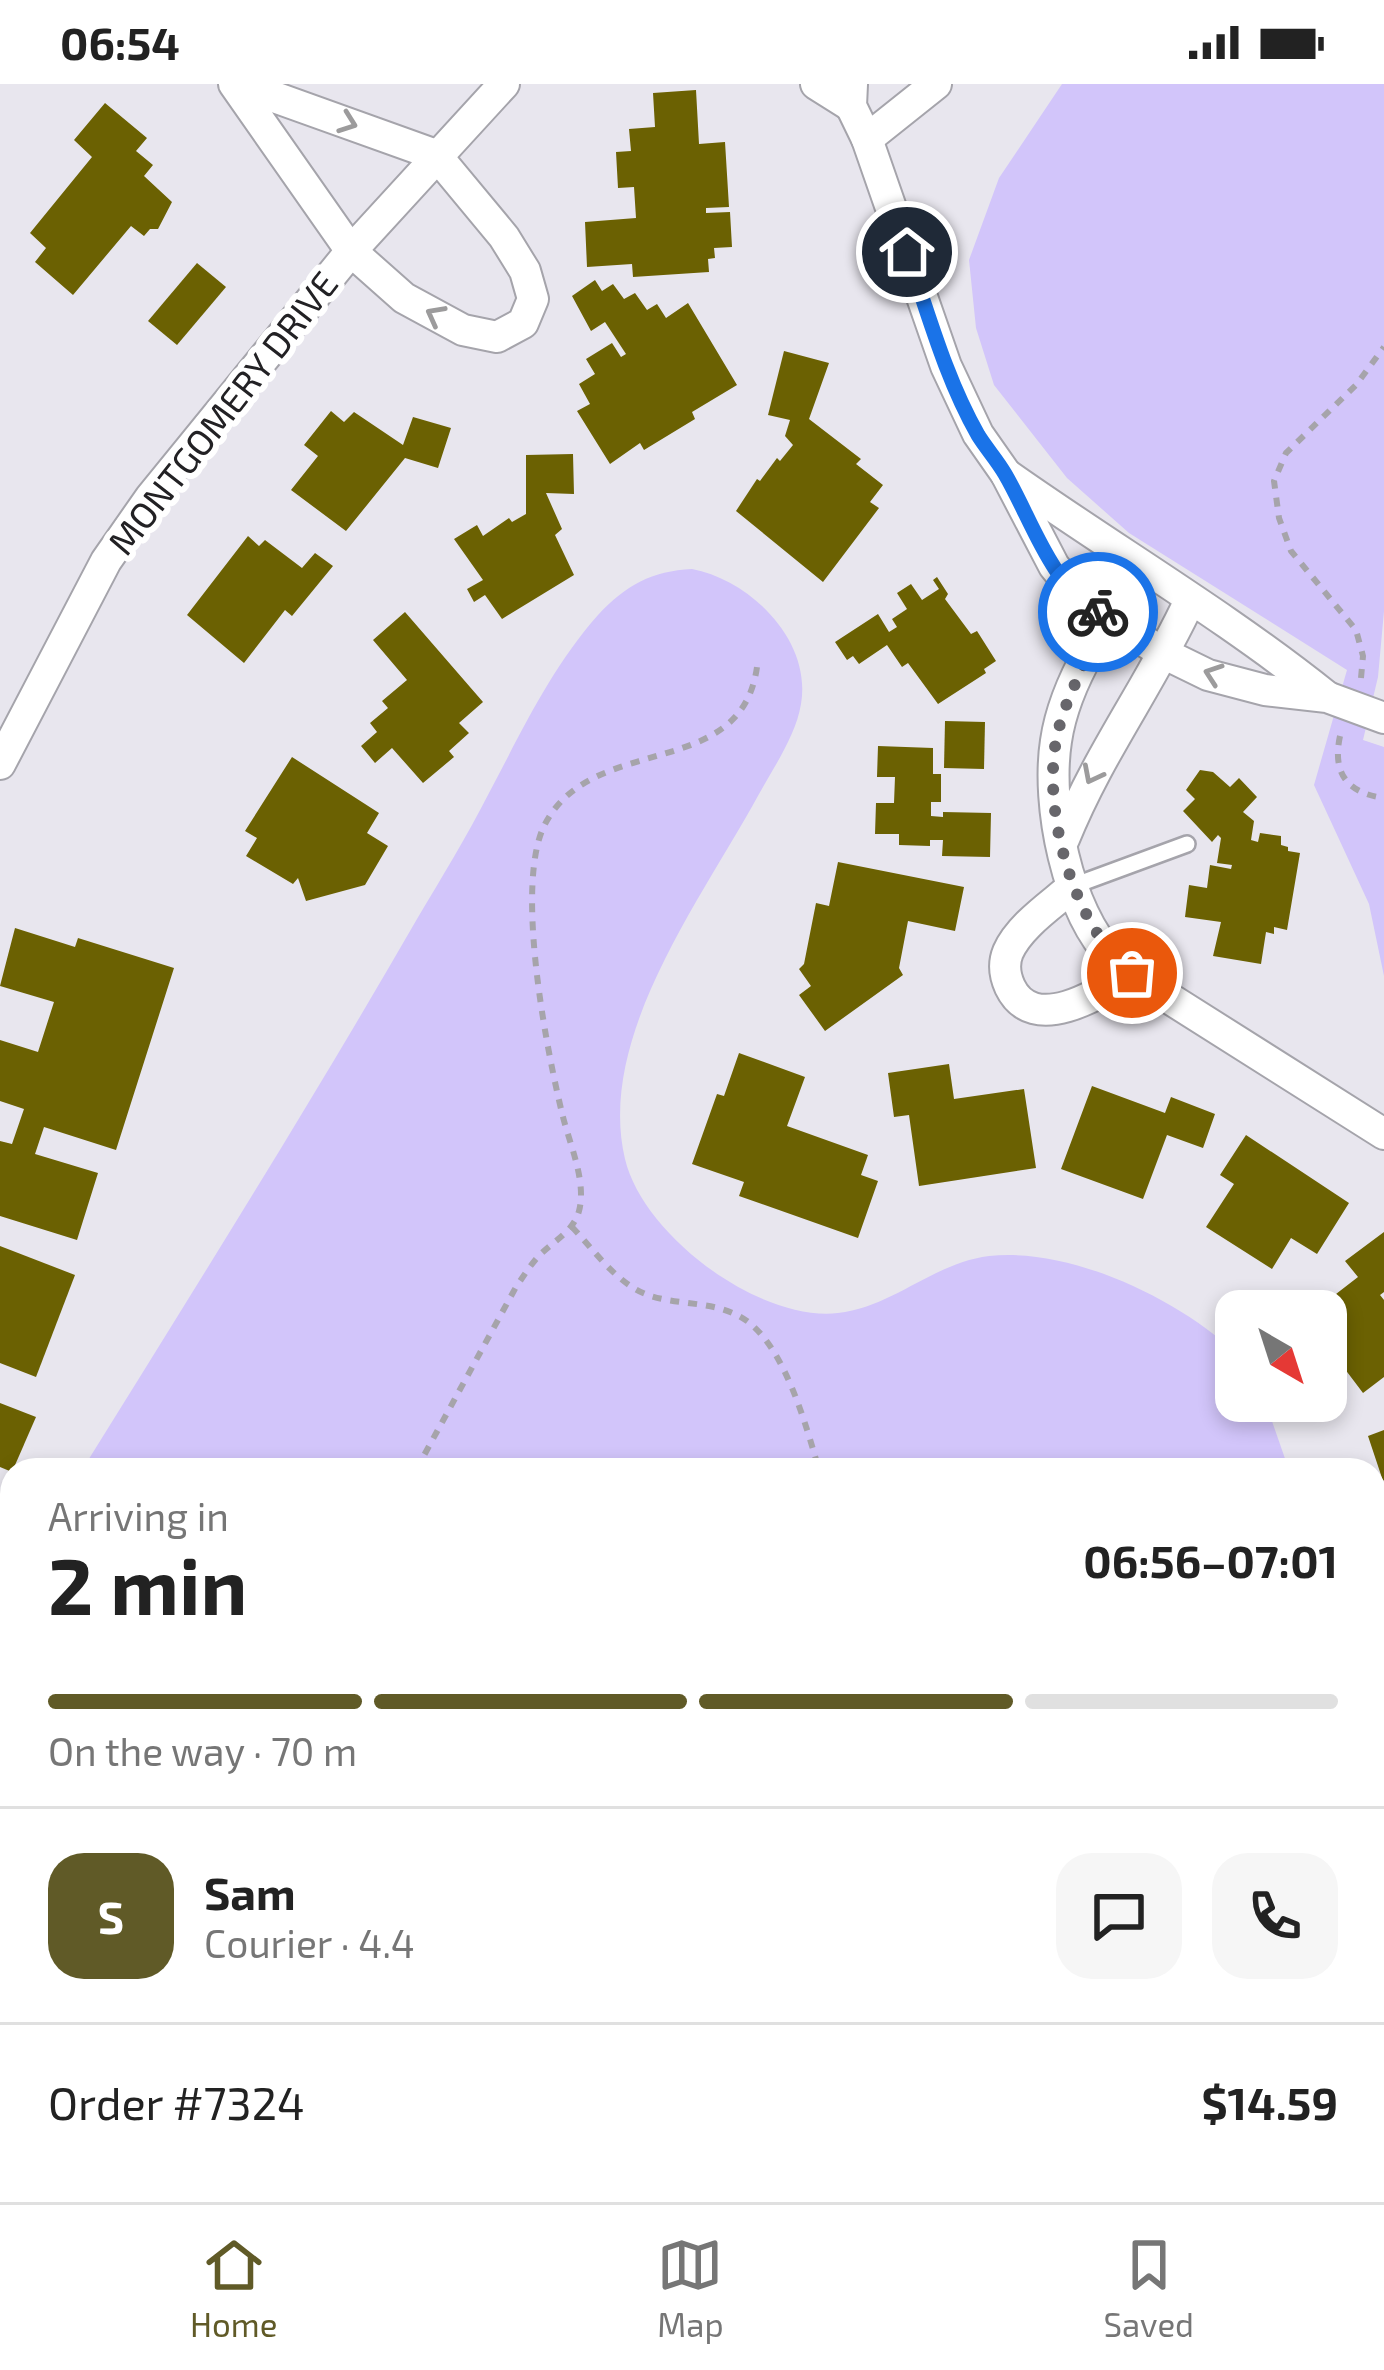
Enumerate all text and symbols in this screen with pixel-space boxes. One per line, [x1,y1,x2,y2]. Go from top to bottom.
text: 06:54 [60,15,180,69]
one-way arrow [336,109,357,134]
pin [856,201,958,303]
icon: home [874,219,940,285]
street label: MONTGOMERY DRIVE [98,262,346,562]
one-way arrow [427,306,448,329]
courier [1038,552,1158,672]
icon: bike [1065,579,1131,645]
one-way arrow [1204,664,1225,688]
one-way arrow [1083,762,1106,784]
pin [1081,922,1183,1024]
icon: bag [1099,940,1165,1006]
north arrow [1215,1290,1347,1422]
map controls [1215,1290,1347,1422]
text: Arriving in [48,1492,229,1539]
text: 06:56–07:01 [1083,1533,1338,1587]
text: 2 min [48,1537,247,1631]
text: On the way · 70 m [48,1727,357,1774]
button: chat [1056,1853,1182,1979]
button: phone [1212,1853,1338,1979]
text: Sam [204,1865,296,1919]
text: S [98,1889,124,1943]
text: Courier · 4.4 [204,1919,415,1966]
text: Order #7324 [48,2075,305,2129]
text: $14.59 [1201,2075,1338,2129]
tab: Home [190,2232,277,2344]
tab: Map [657,2232,724,2344]
tab: Saved [1103,2232,1194,2344]

